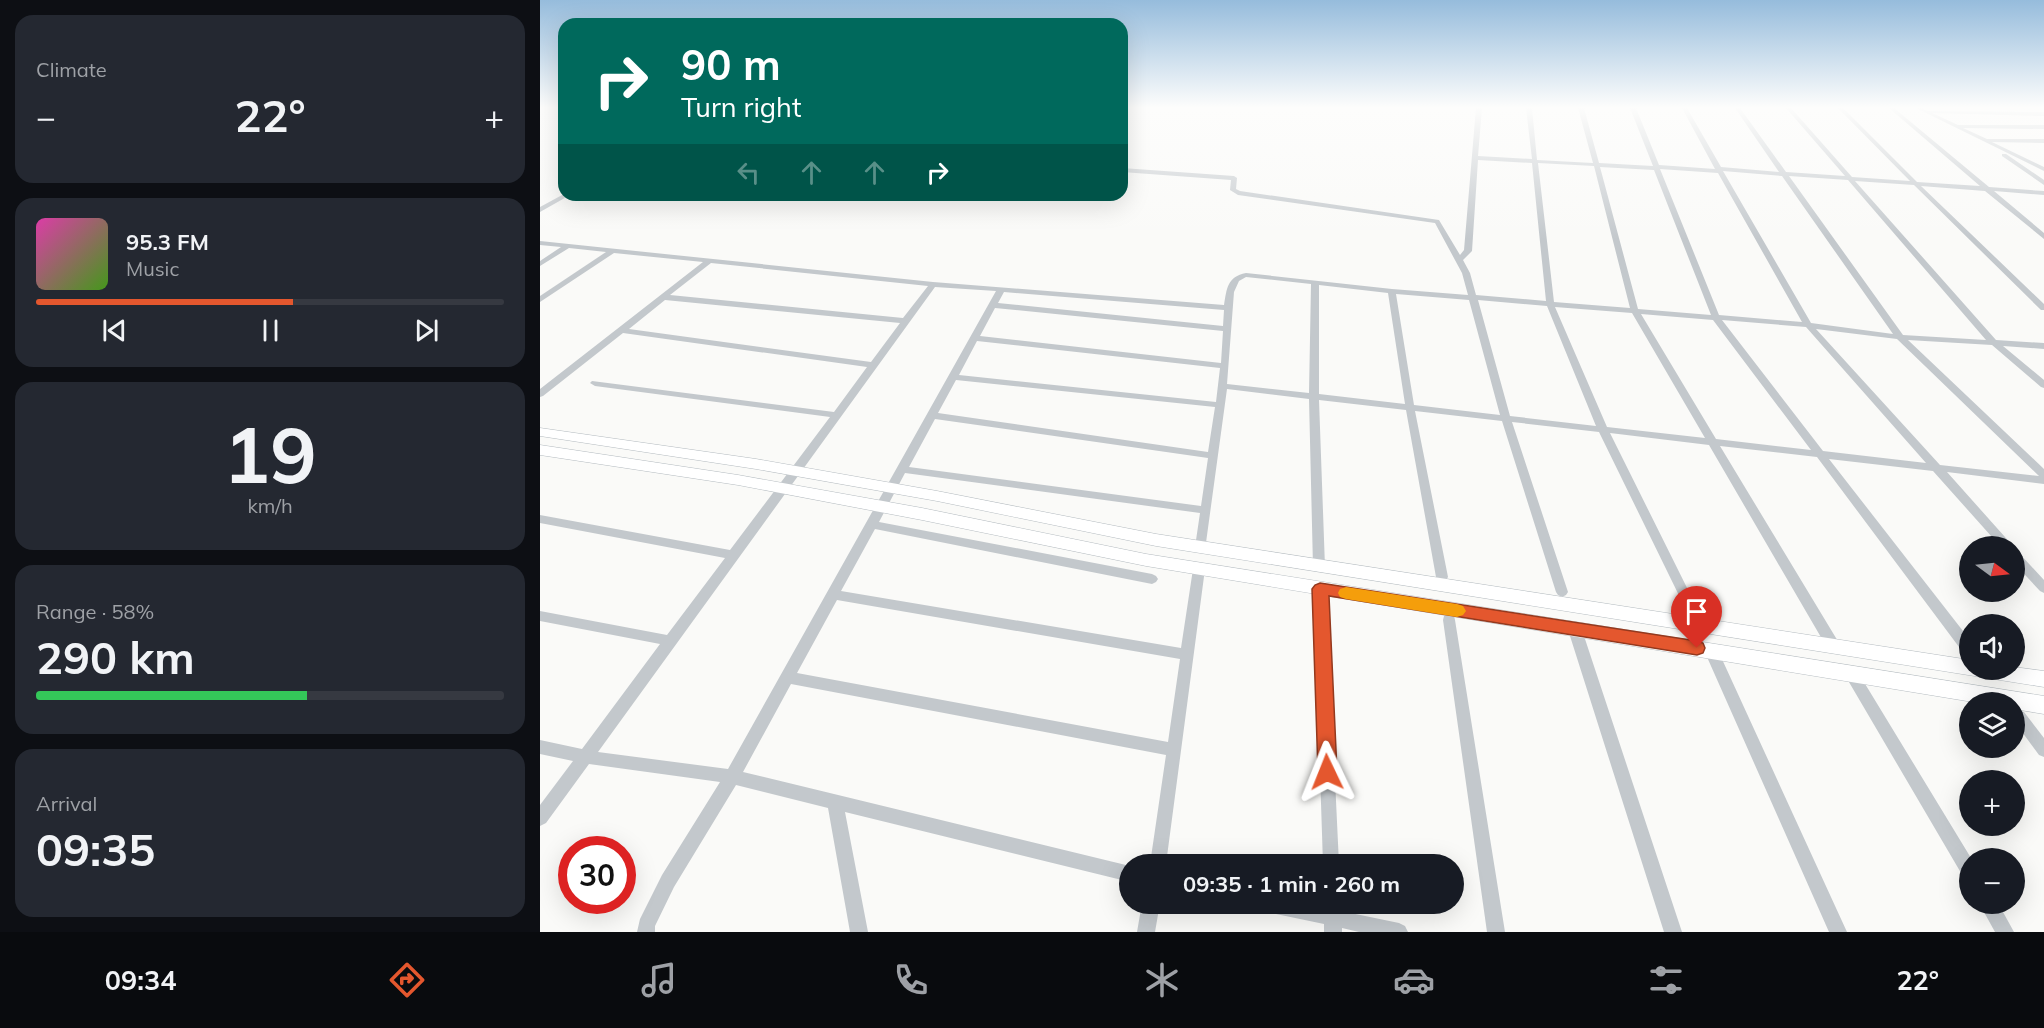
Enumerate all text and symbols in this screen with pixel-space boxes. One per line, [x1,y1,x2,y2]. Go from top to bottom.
text: 90 m [681,38,781,91]
icon: right [582,42,660,120]
text: Climate [36,57,107,82]
text: 22° [234,87,306,143]
text: Turn right [681,90,801,124]
text: − [36,96,56,137]
text: + [484,96,504,137]
icon: left [732,156,765,189]
icon: ahead [795,156,828,189]
icon: ahead [858,156,891,189]
icon: right [921,156,954,189]
text: 95.3 FM [126,228,209,256]
text: Music [126,256,179,281]
icon: previous [98,314,131,347]
icon: pause [254,314,287,347]
icon: next [410,314,443,347]
text: 19 [223,405,317,503]
text: km/h [247,493,293,518]
north arrow [1959,536,2025,602]
map controls [1959,536,2025,914]
pin [1671,586,1722,648]
icon: arrive [1680,595,1713,628]
text: Range · 58% [36,599,154,624]
button: sound [1959,614,2025,680]
text: 290 km [36,629,195,685]
button: layers [1959,692,2025,758]
position arrow [1295,740,1359,804]
button: + [1959,770,2025,836]
text: Arrival [36,791,97,816]
text: 09:35 [36,821,155,877]
speed limit sign: 30 [558,836,636,914]
button: − [1959,848,2025,914]
text: 09:35 · 1 min · 260 m [1183,870,1400,898]
icon: directions [386,959,428,1001]
icon: music [638,959,680,1001]
icon: phone [890,959,932,1001]
icon: climate [1141,959,1183,1001]
icon: car [1393,959,1435,1001]
icon: filters [1645,959,1687,1001]
text: 09:34 [105,963,176,997]
text: 22° [1896,963,1939,997]

